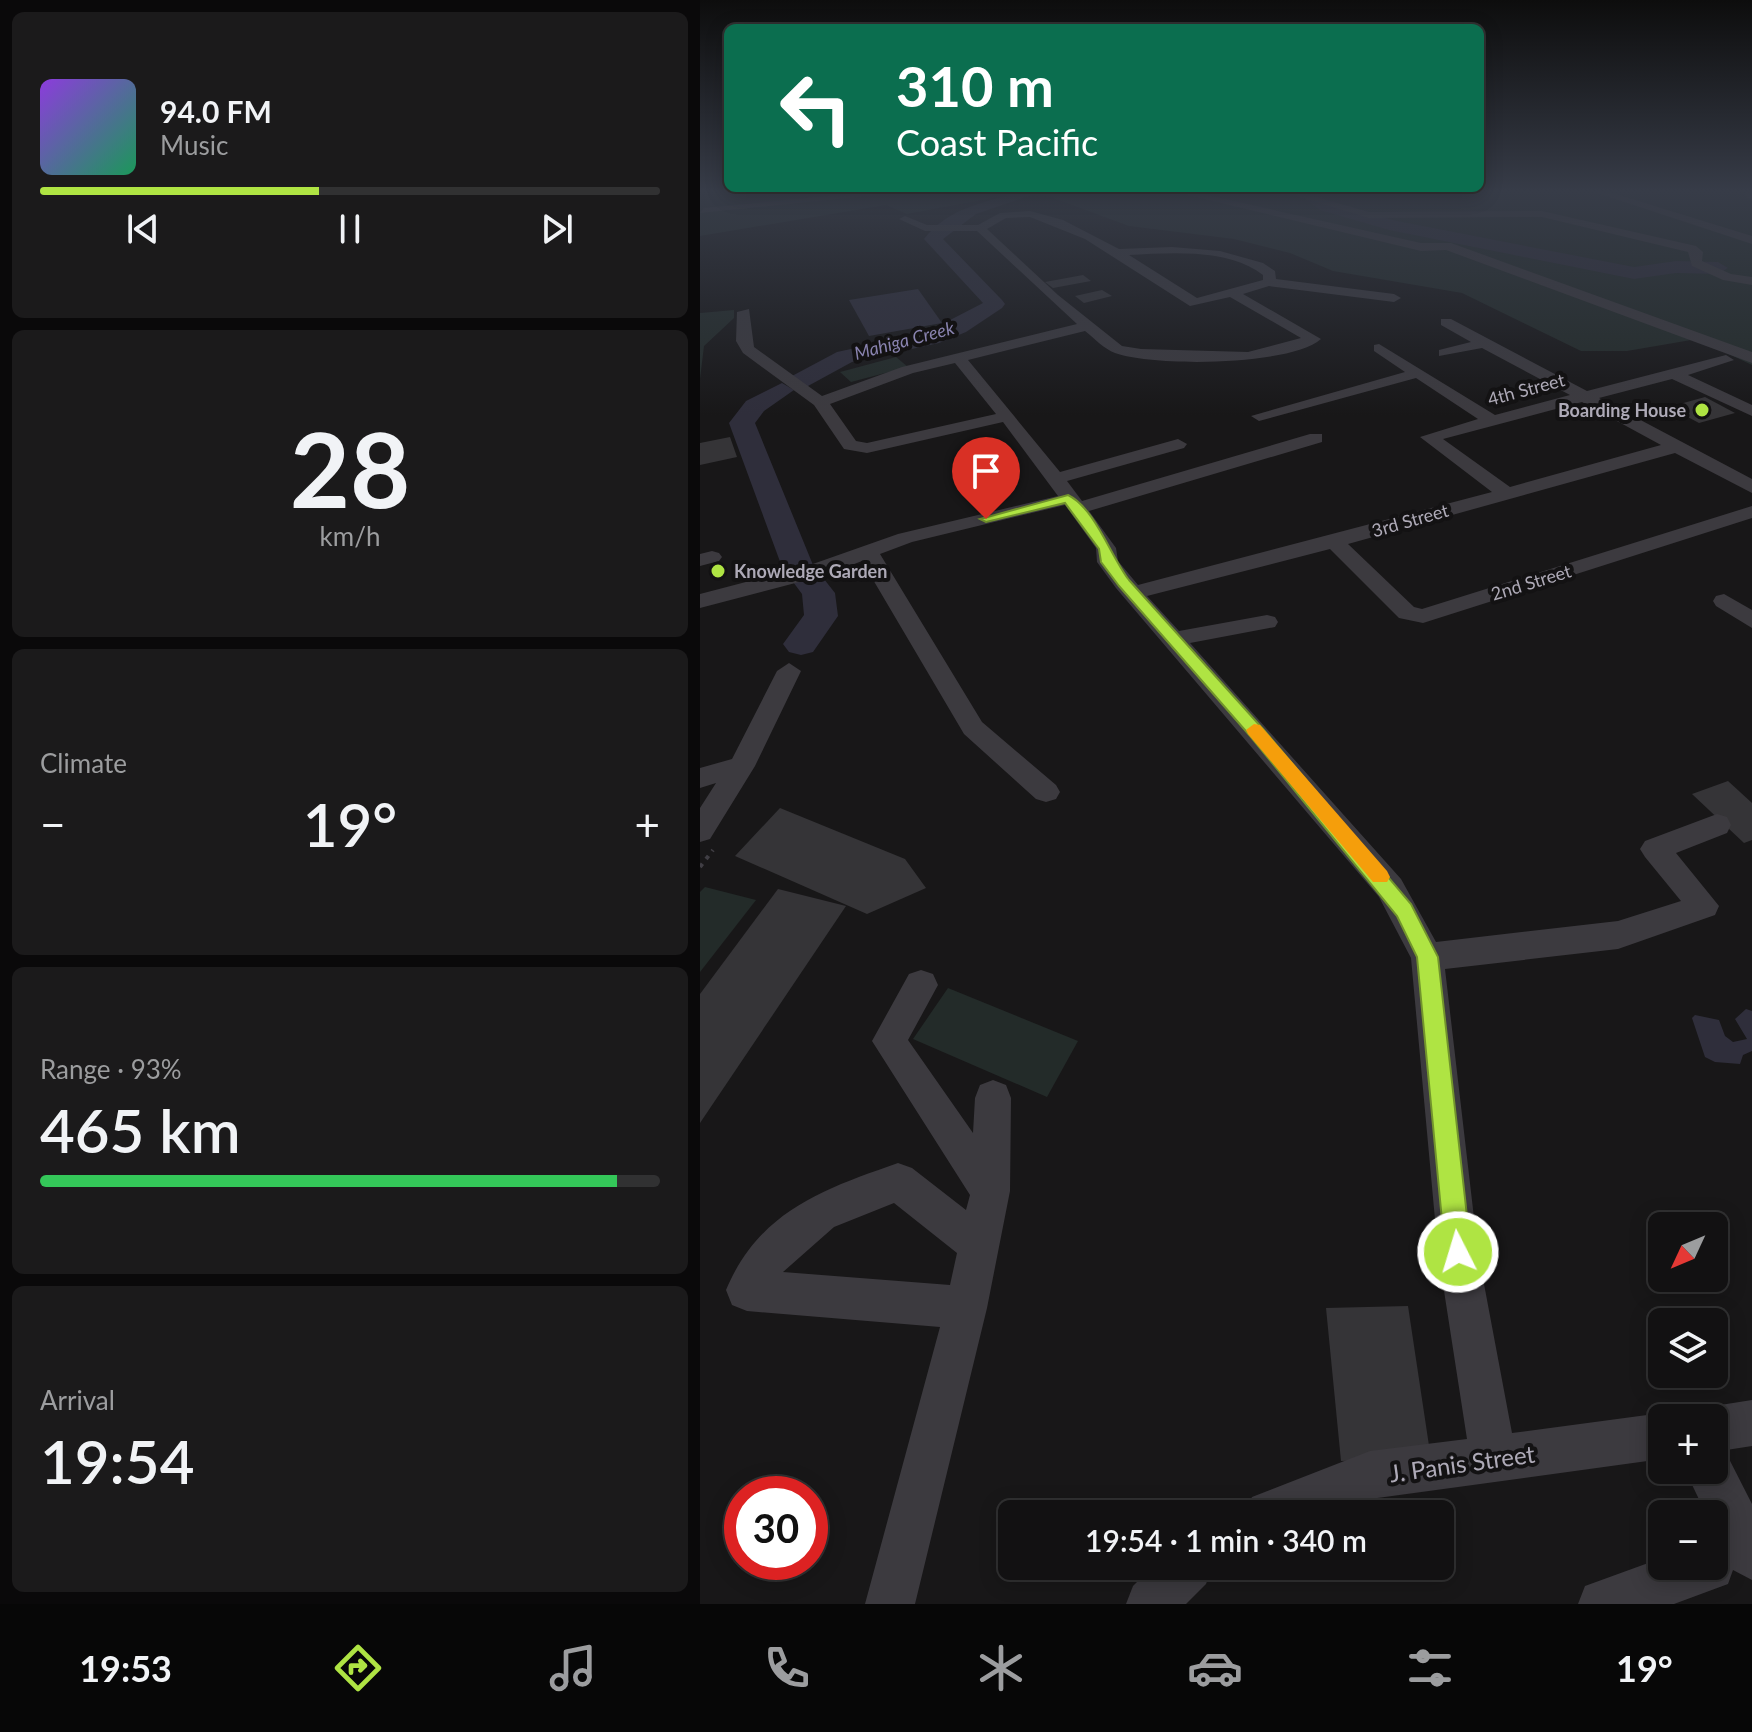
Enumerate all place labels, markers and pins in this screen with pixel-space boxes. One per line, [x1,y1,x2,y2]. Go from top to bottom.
place label: Boarding House [1558,399,1686,421]
marker: Boarding House [1693,401,1711,419]
pin [952,437,1020,519]
place label: Knowledge Garden [734,560,887,582]
marker: Knowledge Garden [709,562,727,580]

